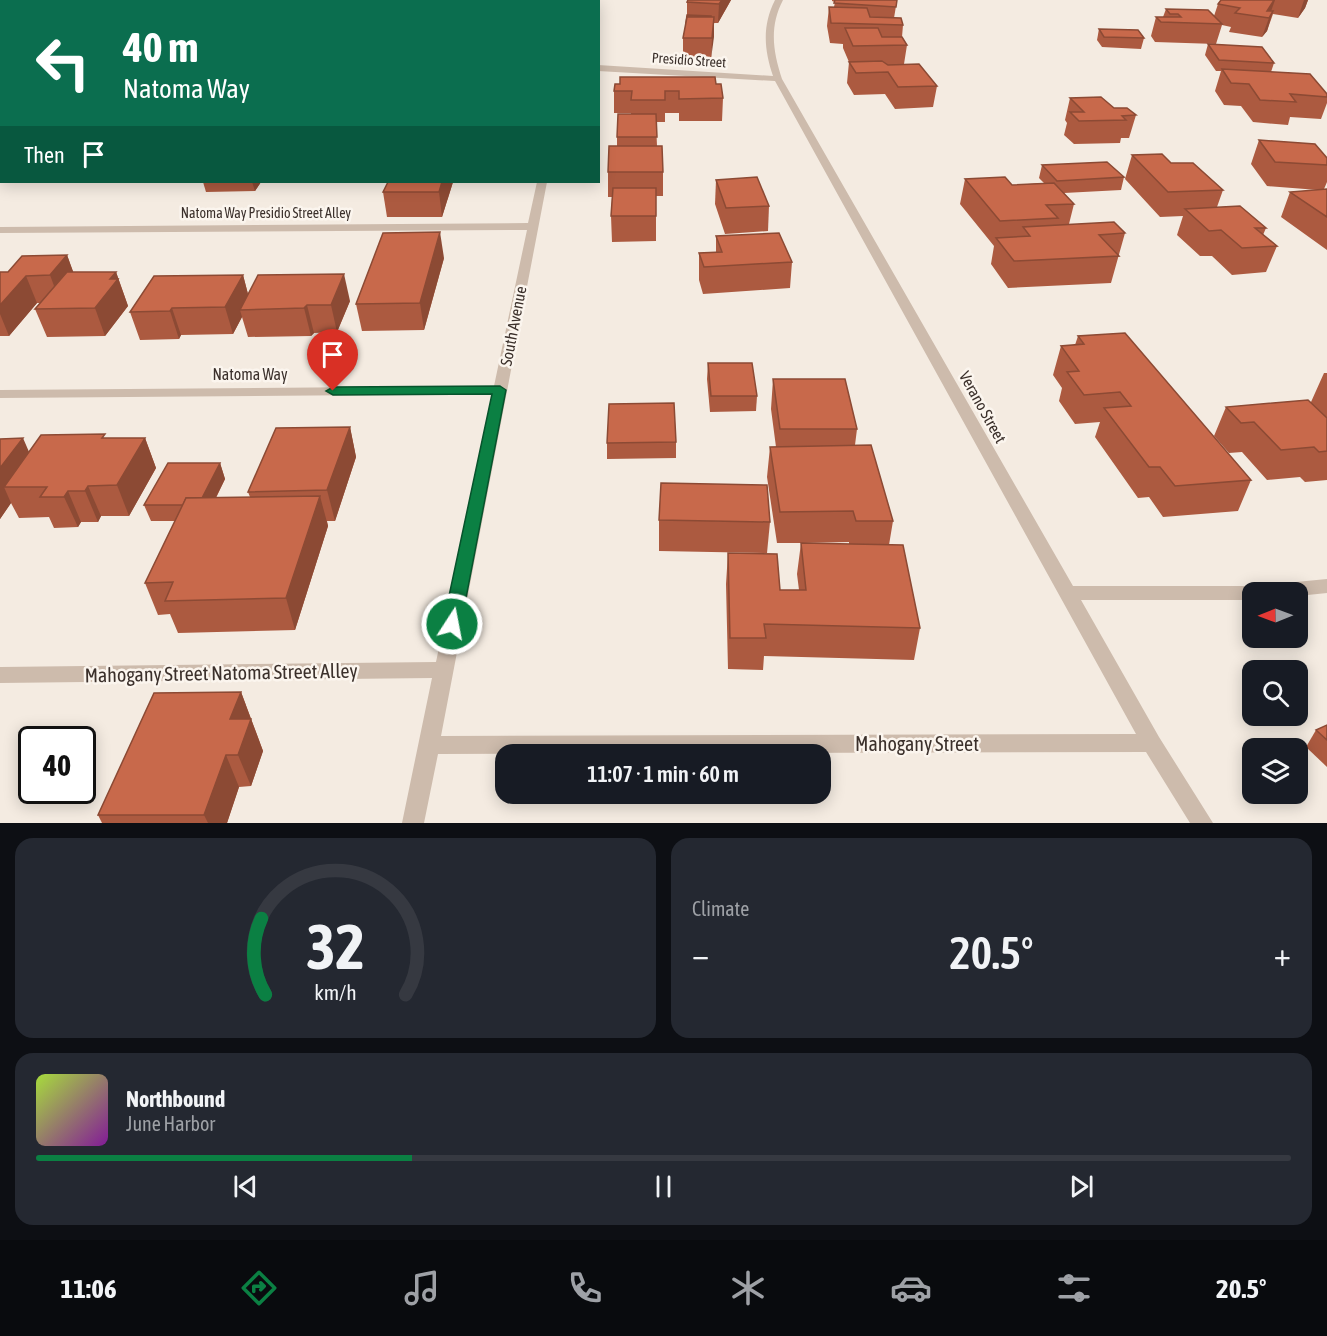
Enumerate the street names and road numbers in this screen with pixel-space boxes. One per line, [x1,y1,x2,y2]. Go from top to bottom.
street label: Presidio Street [651,49,727,71]
street label: Natoma Way Presidio Street Alley [181,205,351,221]
street label: South Avenue [496,285,530,367]
street label: Natoma Way [212,365,288,384]
street label: Verano Street [956,368,1010,446]
street label: Mahogany Street Natoma Street Alley [84,659,358,686]
street label: Mahogany Street [855,732,979,755]

